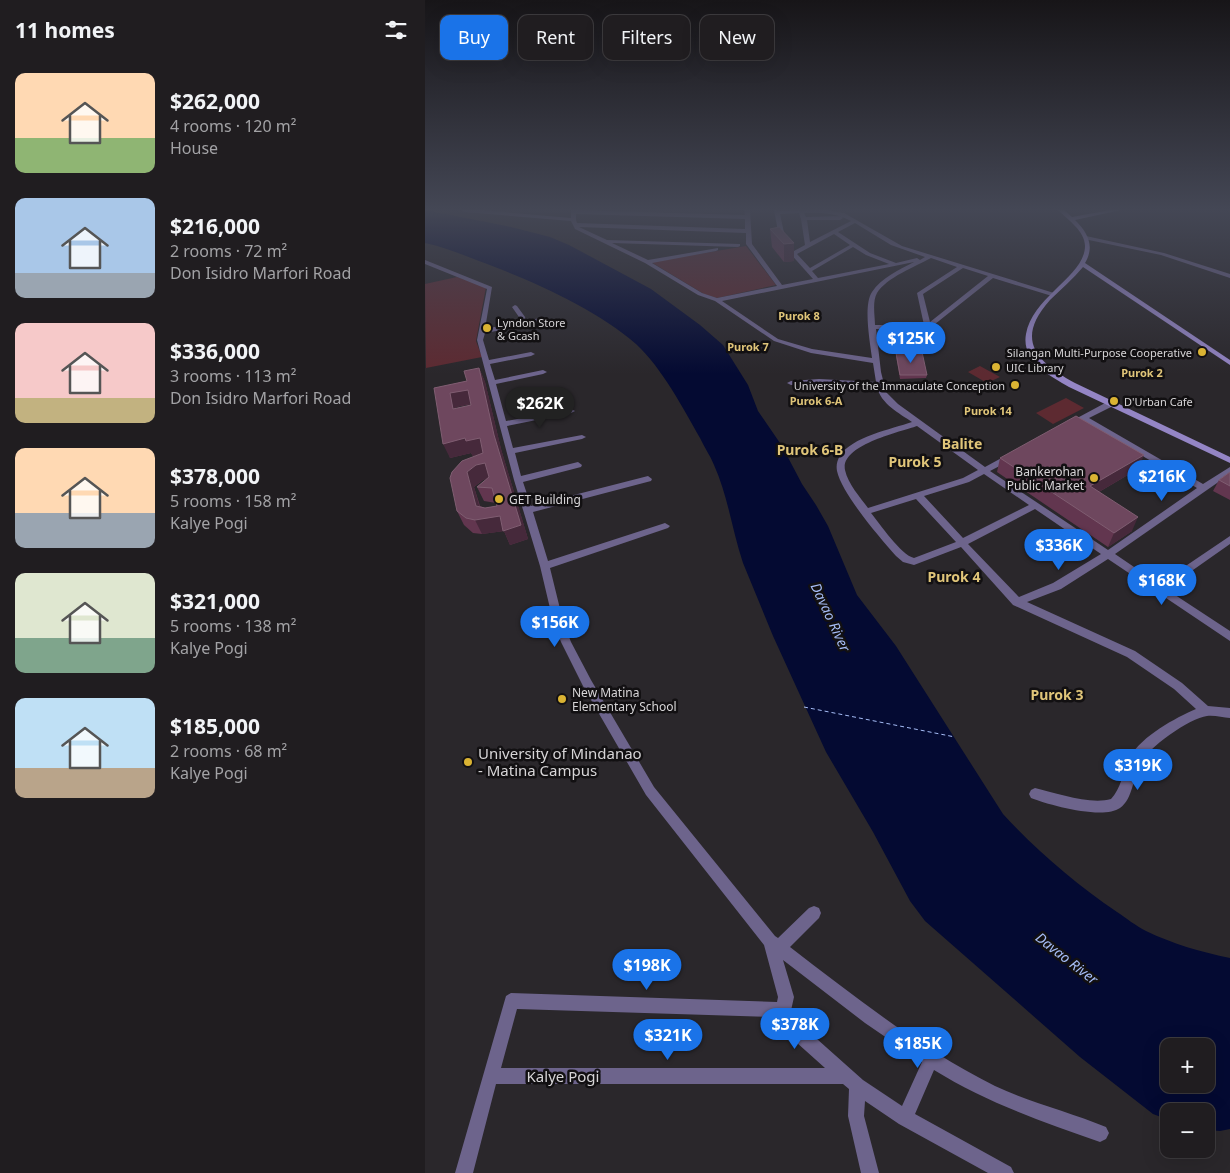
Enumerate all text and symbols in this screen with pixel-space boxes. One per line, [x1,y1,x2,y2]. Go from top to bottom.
chip: Buy [440,15,508,60]
chip: Rent [518,15,593,60]
chip: Filters [603,15,690,60]
chip: New [700,15,774,60]
text: 11 homes [15,16,115,44]
icon: filters [382,16,410,44]
text: $262,000 [170,87,260,115]
icon: home [55,93,115,153]
text: 4 rooms · 120 m² [170,115,296,137]
text: House [170,137,218,159]
text: $216,000 [170,212,260,240]
icon: home [55,218,115,278]
text: 2 rooms · 72 m² [170,240,287,262]
text: Don Isidro Marfori Road [170,262,351,284]
district label: Purok 8 [778,308,820,323]
place label: Lyndon Store & Gcash [497,315,565,343]
marker: Lyndon Store & Gcash [481,322,493,334]
pin: $125K [876,322,946,364]
text: $125K [887,327,935,349]
text: $336,000 [170,337,260,365]
district label: Purok 7 [727,339,769,354]
icon: home [55,343,115,403]
place label: Silangan Multi-Purpose Cooperative [1007,345,1192,360]
marker: Silangan Multi-Purpose Cooperative [1196,346,1208,358]
place label: UIC Library [1006,360,1064,375]
marker: UIC Library [990,361,1002,373]
text: 3 rooms · 113 m² [170,365,296,387]
district label: Purok 2 [1121,365,1163,380]
place label: University of the Immaculate Conception [794,378,1005,393]
marker: University of the Immaculate Conception [1009,379,1021,391]
pin: $262K [505,386,575,429]
text: Don Isidro Marfori Road [170,387,351,409]
text: $262K [516,392,564,414]
district label: Purok 6-A [790,393,843,408]
place label: D'Urban Cafe [1124,394,1193,409]
marker: D'Urban Cafe [1108,395,1120,407]
district label: Purok 14 [964,403,1013,418]
district label: Balite [942,434,982,453]
district label: Purok 6-B [777,440,843,459]
district label: Purok 5 [889,452,941,471]
pin: $216K [1127,460,1197,502]
text: $378,000 [170,462,260,490]
place label: Bankerohan Public Market [1007,463,1085,494]
text: $216K [1138,465,1186,487]
icon: home [55,468,115,528]
marker: Bankerohan Public Market [1088,472,1100,484]
text: 5 rooms · 158 m² [170,490,296,512]
place label: GET Building [509,491,581,508]
marker: GET Building [493,493,505,505]
text: Kalye Pogi [170,512,248,534]
pin: $336K [1024,528,1094,571]
text: $336K [1035,534,1083,556]
pin: $168K [1127,564,1197,606]
district label: Purok 4 [928,567,980,586]
text: $168K [1138,569,1186,591]
water label: Davao River [807,579,855,655]
text: $321,000 [170,587,260,615]
icon: home [55,593,115,653]
pin: $156K [520,606,590,648]
text: $156K [531,611,579,633]
text: 5 rooms · 138 m² [170,615,296,637]
text: Kalye Pogi [170,637,248,659]
place label: New Matina Elementary School [572,684,677,715]
district label: Purok 3 [1031,685,1083,704]
marker: New Matina Elementary School [556,693,568,705]
text: $185,000 [170,712,260,740]
icon: home [55,718,115,778]
text: 2 rooms · 68 m² [170,740,287,762]
place label: University of Mindanao - Matina Campus [478,743,642,780]
pin: $319K [1103,748,1173,791]
text: $319K [1114,754,1162,776]
marker: University of Mindanao - Matina Campus [462,756,474,768]
text: Kalye Pogi [170,762,248,784]
water label: Davao River [1032,928,1102,989]
pin: $198K [612,948,682,991]
text: $198K [623,954,671,976]
pin: $378K [760,1008,830,1050]
text: $378K [771,1013,819,1035]
pin: $321K [633,1018,703,1061]
text: $321K [644,1024,692,1046]
pin: $185K [883,1026,953,1069]
text: $185K [894,1032,942,1054]
map controls [1160,1038,1215,1158]
button: + [1160,1038,1215,1093]
street label: Kalye Pogi [527,1066,599,1086]
button: − [1160,1103,1215,1158]

